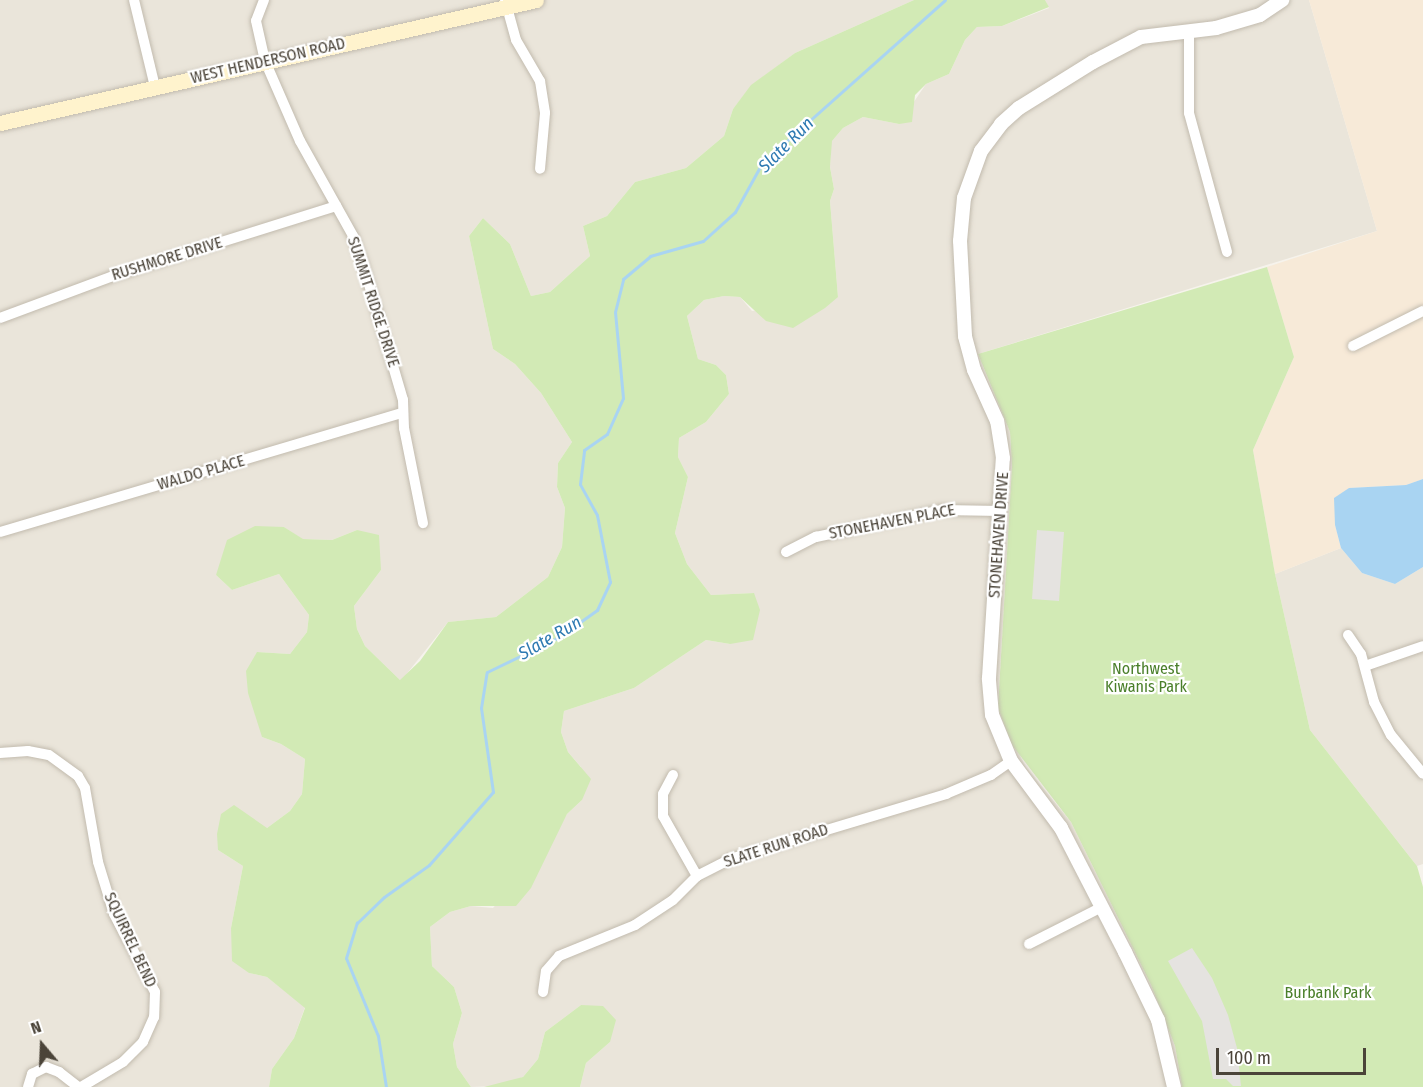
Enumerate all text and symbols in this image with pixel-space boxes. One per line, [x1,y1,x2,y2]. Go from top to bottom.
street label: WEST HENDERSON ROAD [189,34,347,88]
water label: Slate Run [754,113,818,177]
street label: RUSHMORE DRIVE [109,233,225,285]
street label: SUMMIT RIDGE DRIVE [343,234,403,370]
street label: WALDO PLACE [155,451,247,495]
street label: STONEHAVEN DRIVE [985,471,1013,599]
street label: STONEHAVEN PLACE [827,500,957,544]
water label: Slate Run [515,611,585,665]
park label: Northwest Kiwanis Park [1105,659,1187,697]
street label: SLATE RUN ROAD [721,820,831,872]
street label: SQUIRREL BEND [100,889,160,991]
park label: Burbank Park [1285,983,1371,1003]
north arrow [12,1015,72,1075]
text: N [28,1017,44,1038]
scale bar [1219,1036,1369,1074]
text: 100 m [1227,1047,1271,1069]

